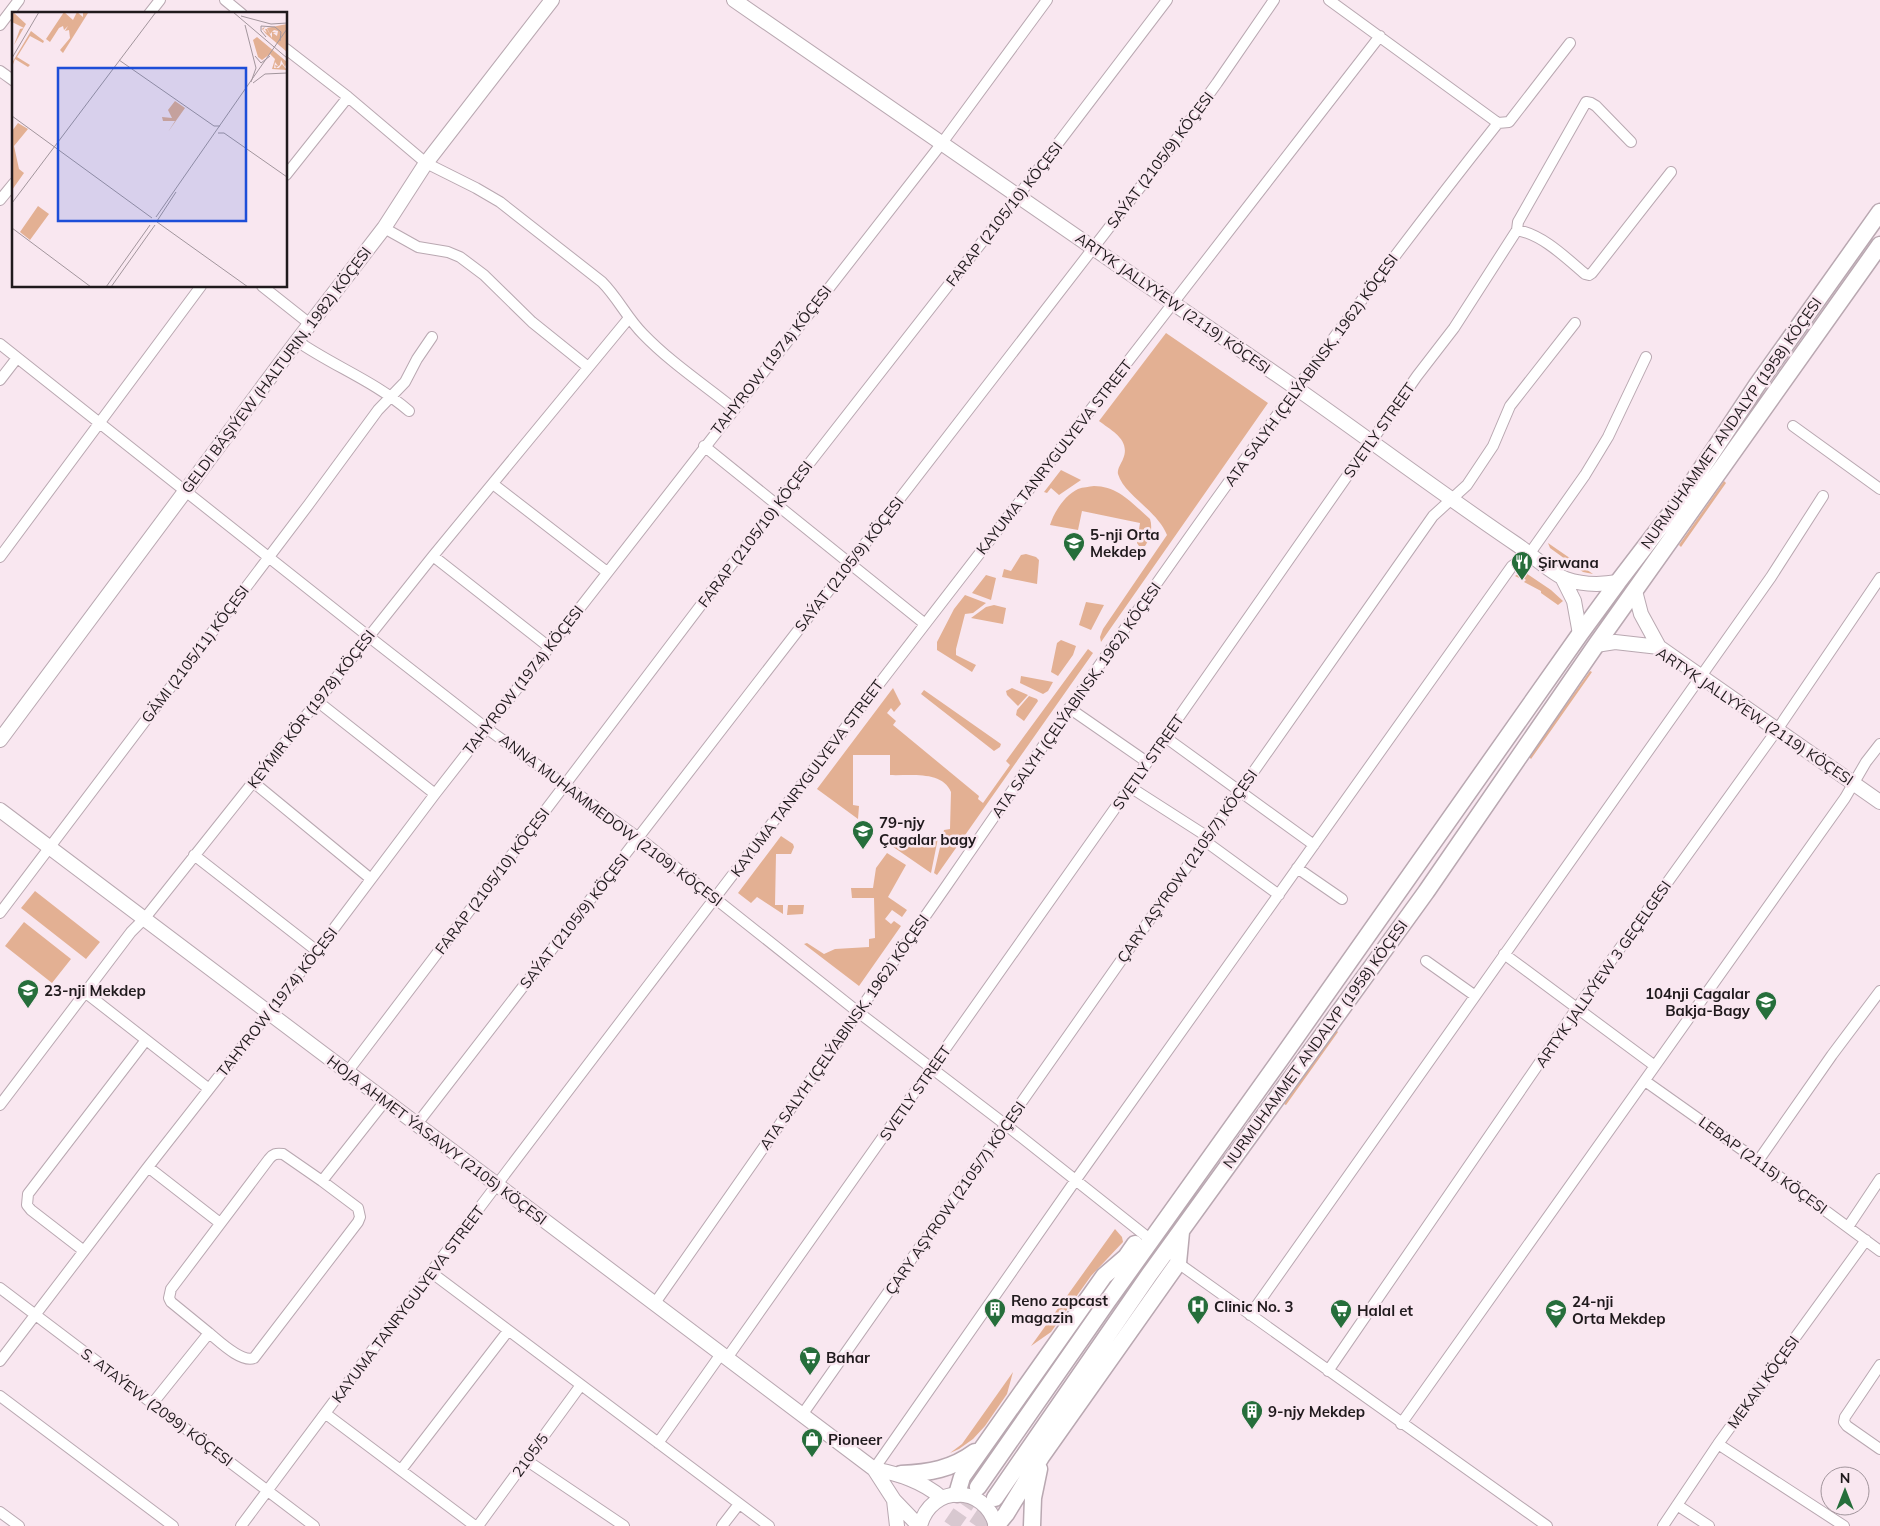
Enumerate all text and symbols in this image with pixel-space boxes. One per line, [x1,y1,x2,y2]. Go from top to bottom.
inset map [12,12,288,288]
street label: SAÝAT (2105/9) KÖÇESI [1102,88,1218,232]
street label: FARAP (2105/10) KÖÇESI [942,138,1066,290]
street label: ARTYK JALLYÝEW (2119) KÖÇESI [1072,228,1274,378]
street label: GELDI BÄŞIÝEW (HALTURIN, 1982) KÖÇESI [177,243,375,497]
street label: ATA SALYH (ÇELÝABINSK, 1962) KÖÇESI [1220,250,1402,490]
street label: TAHYROW (1974) KÖÇESI [707,282,835,438]
street label: NURMUHAMMET ANDALYP (1958) KÖÇESI [1637,294,1825,552]
street label: KAYUMA TANRYGULYEVA STREET [972,356,1136,558]
street label: SVETLY STREET [1339,379,1419,481]
street label: FARAP (2105/10) KÖÇESI [694,457,816,611]
street label: SAÝAT (2105/9) KÖÇESI [790,493,908,635]
place label: 5-nji Orta Mekdep [1090,525,1160,561]
school or university icon: 5-nji Orta Mekdep [1062,531,1086,562]
restaurant icon: Şirwana [1510,550,1534,581]
place label: Şirwana [1538,553,1599,572]
street label: ATA SALYH (ÇELÝABINSK, 1962) KÖÇESI [987,579,1165,821]
street label: GÄMI (2105/11) KÖÇESI [137,582,253,726]
street label: TAHYROW (1974) KÖÇESI [459,602,587,758]
street label: KEÝMIR KÖR (1978) KÖÇESI [243,626,379,792]
street label: ARTYK JALLYÝEW (2119) KÖÇESI [1653,643,1857,789]
street label: KAYUMA TANRYGULYEVA STREET [727,676,887,880]
street label: SVETLY STREET [1108,711,1188,813]
street label: ANNA MUHAMMEDOW (2109) KÖÇESI [496,730,726,910]
street label: ÇARY AŞYROW (2105/7) KÖÇESI [1113,766,1261,966]
street label: FARAP (2105/10) KÖÇESI [431,804,553,958]
place label: 79-njy Çagalar bagy [879,813,977,849]
school or university icon: 79-njy Çagalar bagy [851,819,875,850]
street label: SAÝAT (2105/9) KÖÇESI [515,850,633,992]
street label: ARTYK JALLYÝEW 3 GEÇELGESI [1531,877,1675,1071]
street label: ATA SALYH (ÇELÝABINSK, 1962) KÖÇESI [755,911,933,1153]
street label: NURMUHAMMET ANDALYP (1958) KÖÇESI [1219,916,1411,1172]
street label: TAHYROW (1974) KÖÇESI [213,924,341,1080]
school or university icon: 23-nji Mekdep [16,978,40,1009]
place label: 23-nji Mekdep [44,981,146,1000]
place label: 104nji Cagalar Bakja-Bagy [1645,984,1751,1020]
school or university icon: 104nji Cagalar Bakja-Bagy [1754,990,1778,1021]
street label: SVETLY STREET [875,1042,955,1144]
street label: HOJA AHMET ÝASAWY (2105) KÖÇESI [323,1051,551,1229]
street label: ÇARY AŞYROW (2105/7) KÖÇESI [881,1098,1029,1298]
street label: LEBAP (2115) KÖÇESI [1695,1112,1831,1218]
street label: KAYUMA TANRYGULYEVA STREET [328,1202,488,1406]
place label: Reno zapcast magazin [1011,1291,1108,1327]
place label: 24-nji Orta Mekdep [1572,1292,1665,1328]
hospital icon: Clinic No. 3 [1186,1294,1210,1325]
building icon: Reno zapcast magazin [983,1297,1007,1328]
place label: Clinic No. 3 [1214,1297,1294,1316]
supermarket icon: Halal et [1329,1298,1353,1329]
school or university icon: 24-nji Orta Mekdep [1544,1298,1568,1329]
place label: Halal et [1357,1301,1413,1320]
street label: MEKAN KÖÇESI [1723,1332,1803,1432]
street label: S. ATAÝEW (2099) KÖÇESI [77,1344,237,1470]
supermarket icon: Bahar [798,1345,822,1376]
place label: Bahar [826,1348,870,1367]
building icon: 9-njy Mekdep [1240,1399,1264,1430]
place label: 9-njy Mekdep [1268,1402,1365,1421]
shop icon: Pioneer [800,1427,824,1458]
street label: 2105/5 [508,1429,552,1481]
place label: Pioneer [828,1430,882,1449]
north arrow [1820,1466,1870,1516]
text: N [1840,1469,1850,1487]

